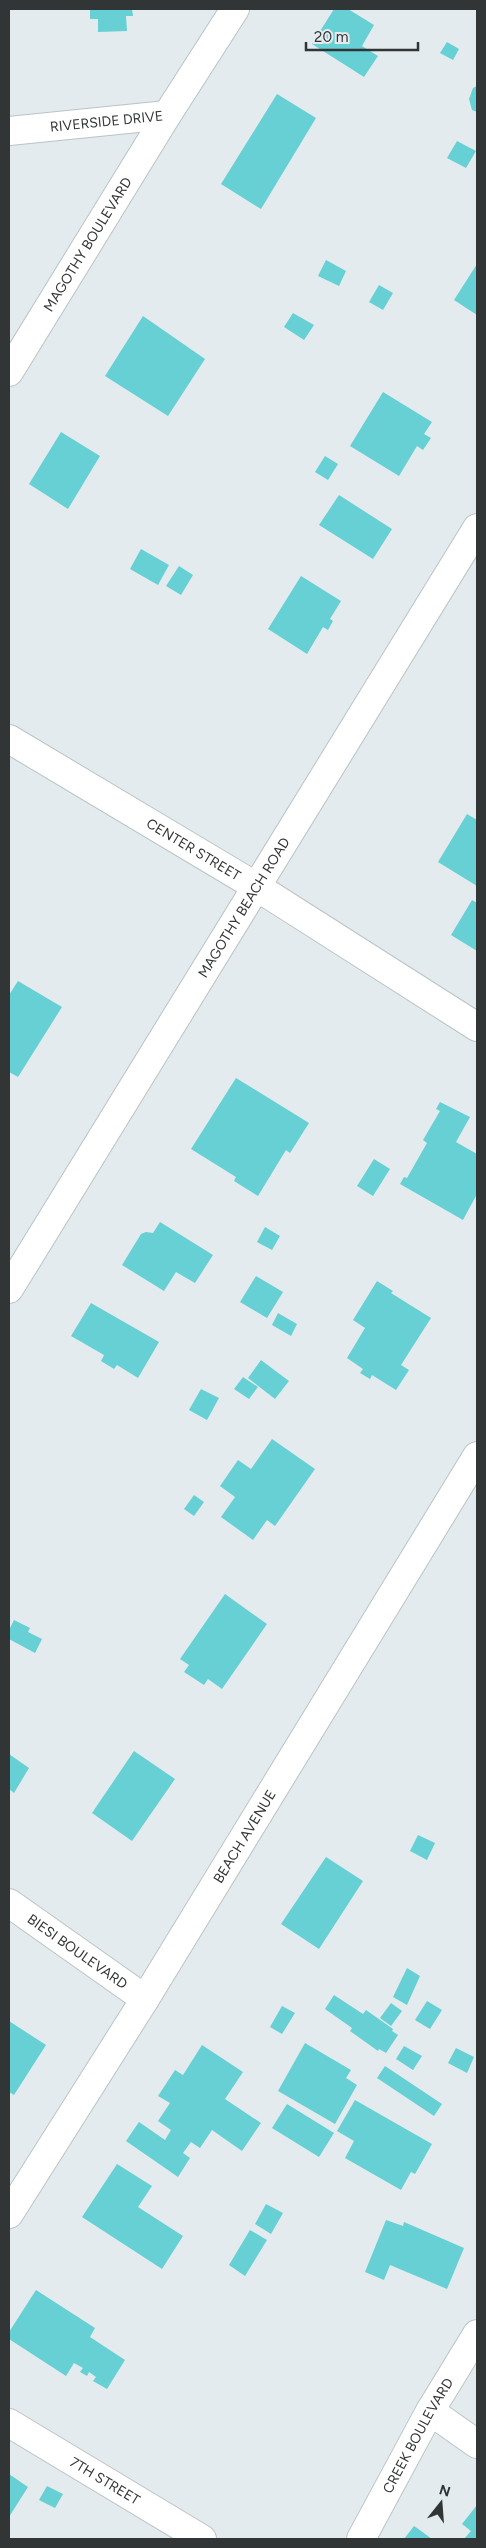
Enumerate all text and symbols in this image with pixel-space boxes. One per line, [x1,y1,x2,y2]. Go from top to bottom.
scale bar [306,20,418,52]
text: 20 m [314,28,348,46]
street label: RIVERSIDE DRIVE [49,107,164,136]
street label: MAGOTHY BOULEVARD [40,174,136,315]
street label: CENTER STREET [143,815,244,884]
street label: MAGOTHY BEACH ROAD [195,834,294,981]
street label: BEACH AVENUE [210,1787,280,1886]
street label: BIESI BOULEVARD [24,1911,131,1993]
street label: CREEK BOULEVARD [379,2375,457,2496]
street label: 7TH STREET [67,2454,143,2509]
north arrow [416,2478,466,2528]
text: N [437,2481,452,2501]

